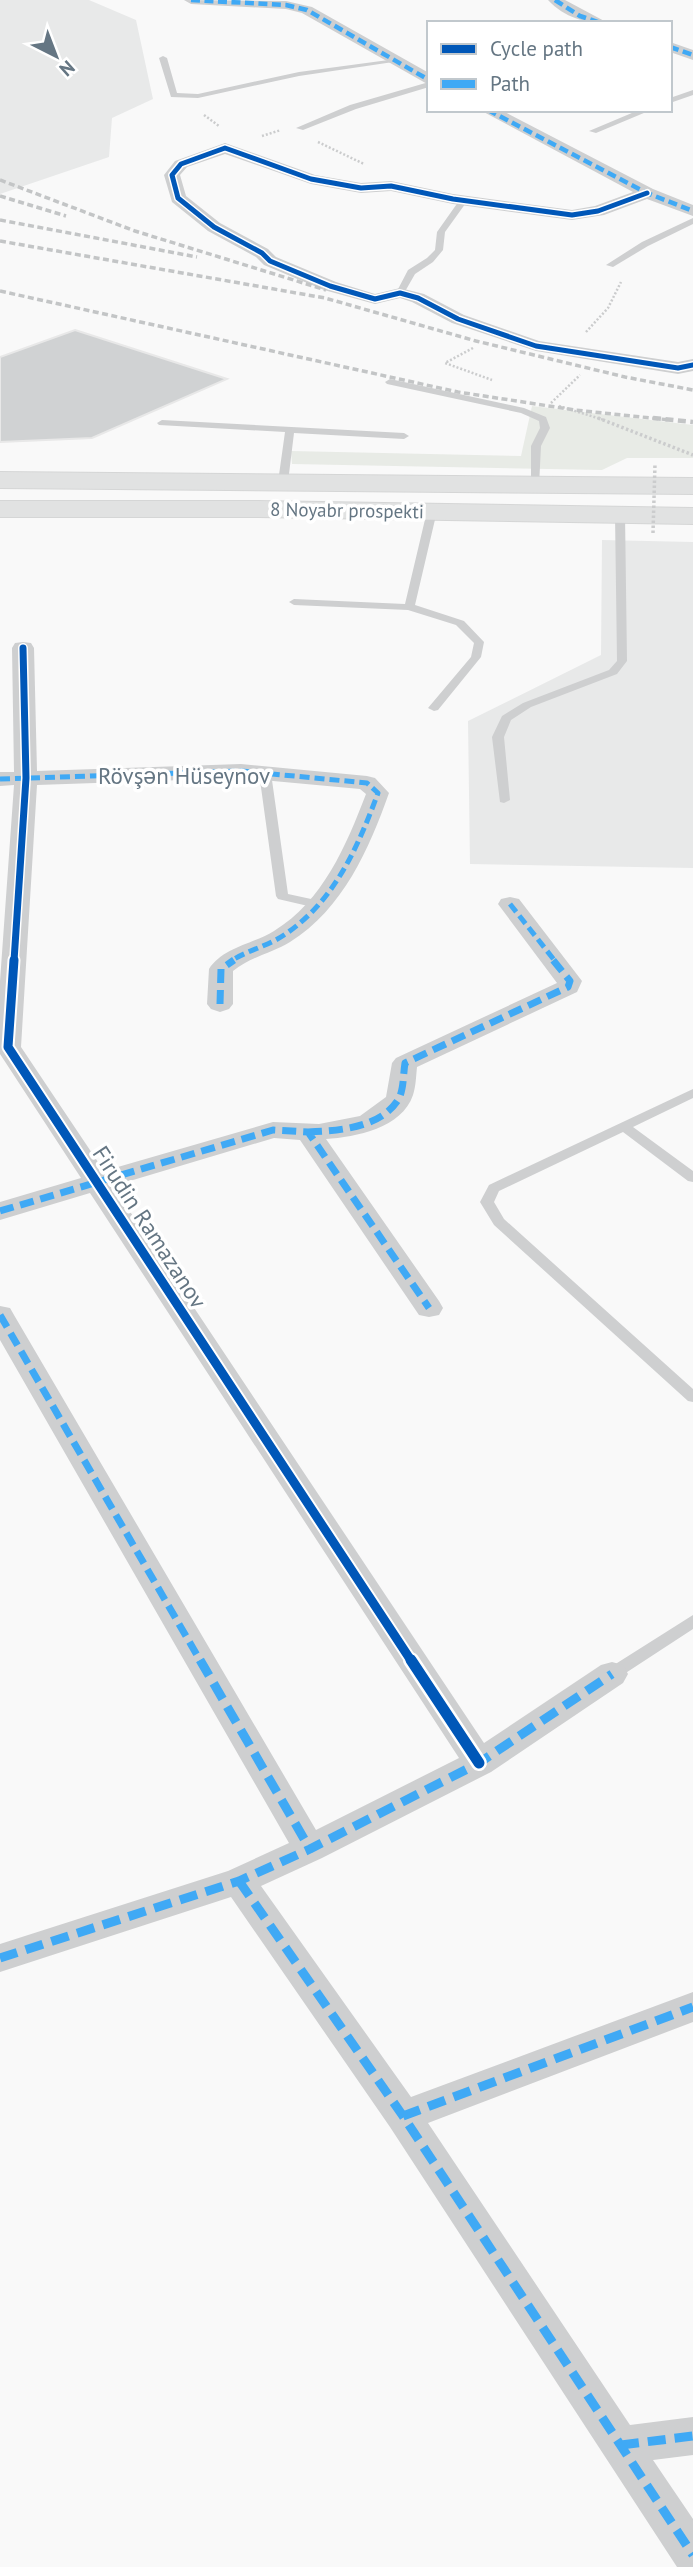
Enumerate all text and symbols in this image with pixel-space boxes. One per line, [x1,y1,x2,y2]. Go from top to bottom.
north arrow [21,21,91,91]
legend [427,21,672,112]
text: Cycle path [490,35,583,62]
text: N [55,56,80,82]
text: Path [490,70,530,97]
street label: 8 Noyabr prospekti [270,497,424,523]
street label: Rövşən Hüseynov [98,761,270,790]
street label: Firudin Ramazanov [87,1140,213,1314]

